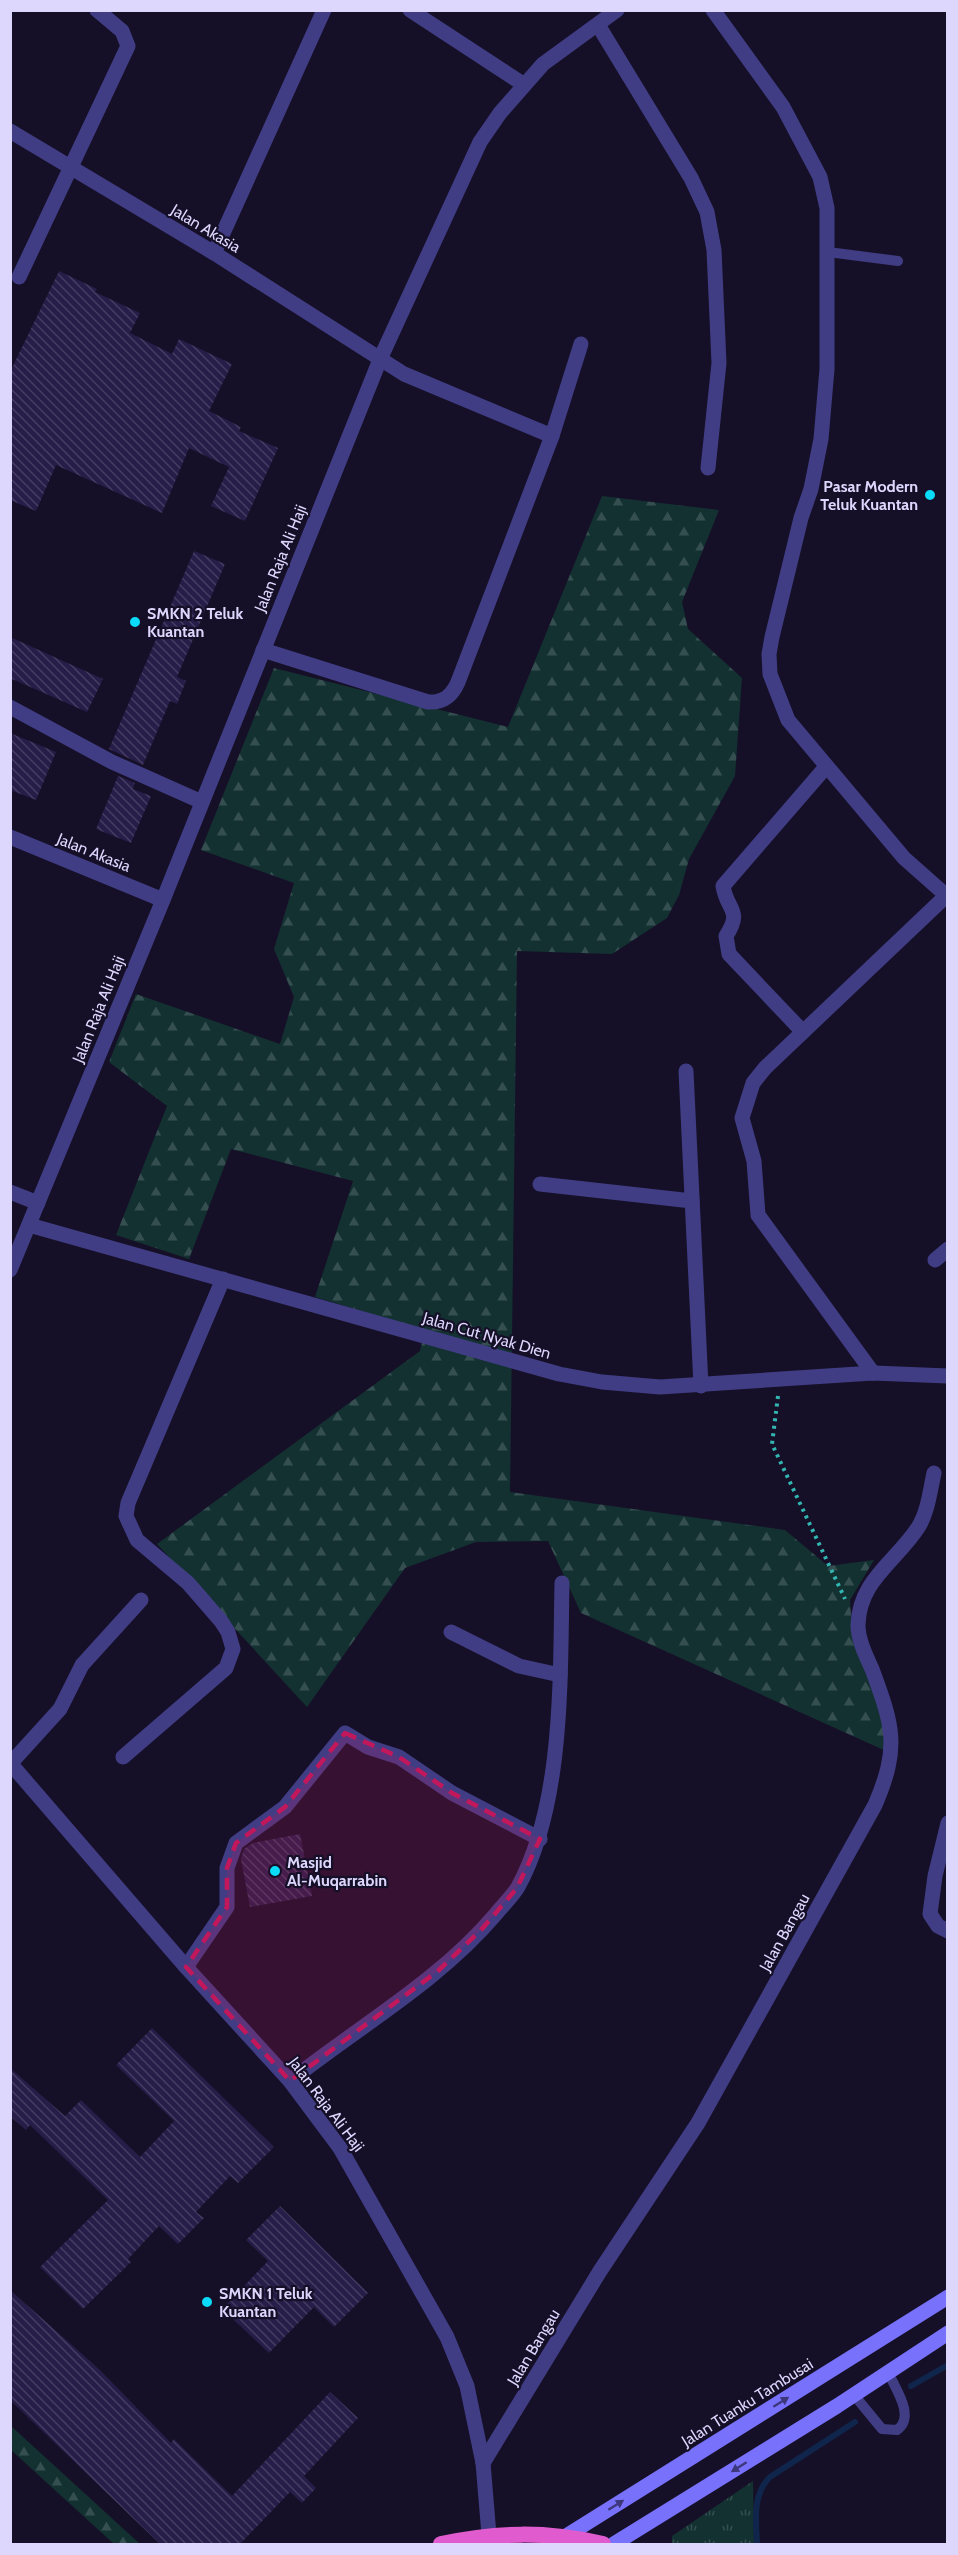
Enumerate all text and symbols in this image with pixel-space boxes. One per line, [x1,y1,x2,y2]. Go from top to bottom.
street label: Jalan Akasia [167,200,244,257]
place label: Pasar Modern Teluk Kuantan [820,477,918,514]
marker: Pasar Modern Teluk Kuantan [923,488,937,502]
street label: Jalan Raja Ali Haji [250,502,311,615]
place label: SMKN 2 Teluk Kuantan [147,604,243,641]
marker: SMKN 2 Teluk Kuantan [128,615,142,629]
street label: Jalan Akasia [53,829,134,876]
street label: Jalan Raja Ali Haji [68,953,129,1066]
street label: Jalan Cut Nyak Dien [420,1308,553,1363]
place label: Masjid Al-Muqarrabin [287,1853,387,1890]
marker: Masjid Al-Muqarrabin [268,1864,282,1878]
street label: Jalan Bangau [755,1890,814,1975]
street label: Jalan Raja Ali Haji [284,2052,368,2155]
place label: SMKN 1 Teluk Kuantan [219,2284,313,2321]
marker: SMKN 1 Teluk Kuantan [200,2295,214,2309]
street label: Jalan Bangau [503,2306,564,2390]
street label: Jalan Tuanku Tambusai [677,2354,816,2451]
one-way arrow [773,2396,789,2407]
one-way arrow [731,2461,747,2472]
one-way arrow [608,2499,624,2510]

